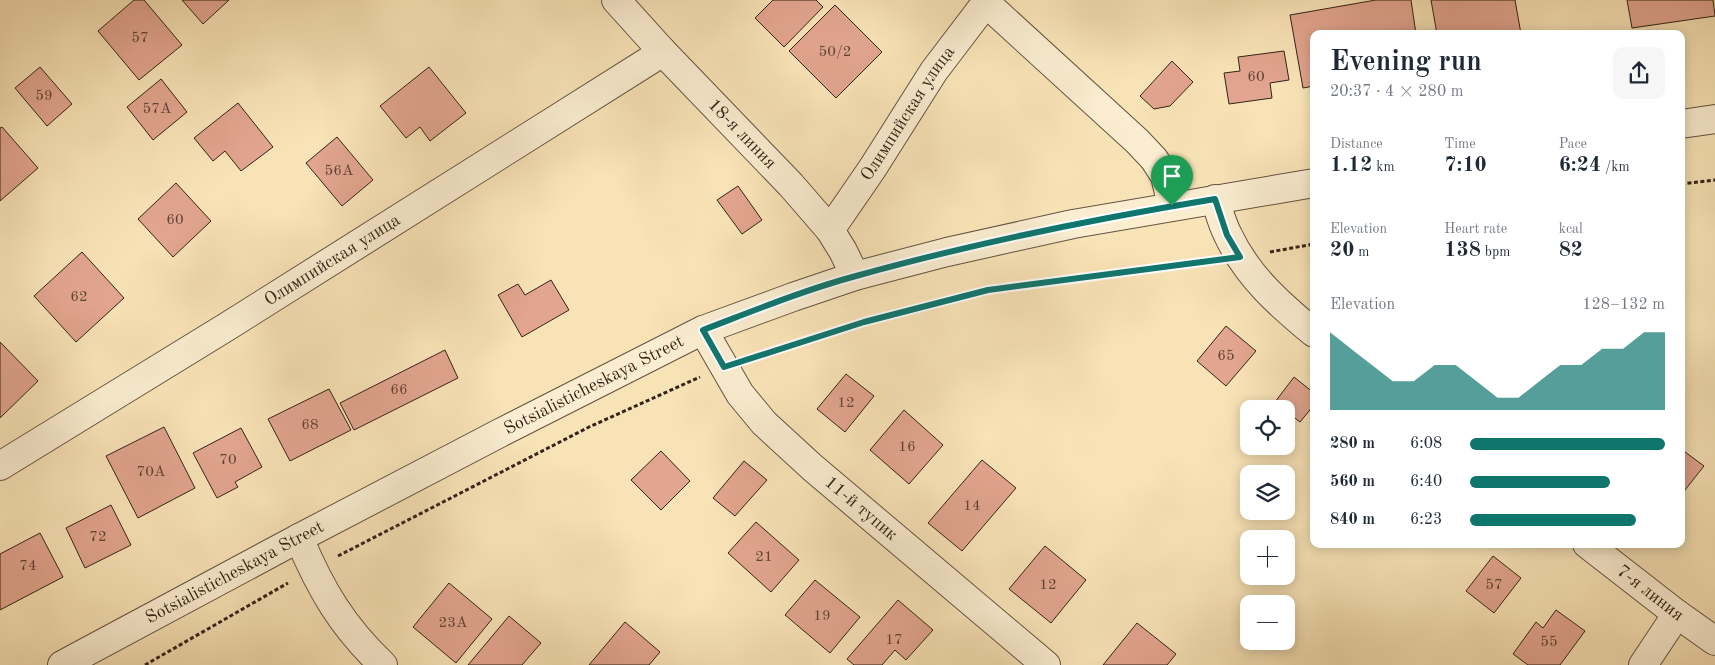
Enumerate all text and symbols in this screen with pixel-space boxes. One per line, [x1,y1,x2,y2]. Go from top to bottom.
house number: 57 [131,31,149,46]
street label: Олимпийская улица [858,43,958,184]
house number: 50/2 [819,45,851,60]
button: share [1613,47,1665,99]
text: Evening run [1330,49,1482,77]
house number: 60 [1247,70,1265,85]
text: 20:37 · 4 × 280 m [1330,84,1463,100]
house number: 59 [35,89,53,104]
street label: 18-я линия [704,96,780,173]
house number: 57А [143,102,172,117]
text: Distance [1330,137,1383,151]
text: Time [1444,137,1476,151]
text: Pace [1559,137,1587,151]
pin [1151,155,1193,206]
text: 1.12 [1330,155,1372,176]
text: 7:10 [1444,155,1487,176]
text: 6:24 [1559,155,1601,176]
text: km [1372,160,1395,174]
text: /km [1601,160,1630,174]
icon: arrive [1158,162,1186,190]
house number: 56А [325,164,354,179]
street label: Олимпийская улица [261,211,404,310]
house number: 60 [166,213,184,228]
text: Elevation [1330,222,1387,236]
text: Heart rate [1444,222,1507,236]
text: kcal [1559,222,1583,236]
text: 20 [1330,240,1354,261]
text: 138 [1444,240,1481,261]
text: 82 [1559,240,1583,261]
text: m [1354,245,1369,259]
text: bpm [1481,245,1510,259]
house number: 62 [70,290,88,305]
text: Elevation [1330,297,1395,313]
text: 128–132 m [1582,297,1665,313]
street label: Sotsialisticheskaya Street [501,332,687,438]
house number: 65 [1217,349,1235,364]
house number: 66 [390,383,408,398]
house number: 12 [837,396,855,411]
map controls [1240,400,1295,650]
button: locate [1240,400,1295,455]
house number: 68 [301,418,319,433]
text: 280 m [1330,436,1375,452]
text: 6:08 [1410,436,1442,452]
house number: 16 [898,440,916,455]
house number: 70 [219,453,237,468]
house number: 70А [137,465,166,480]
button: layers [1240,465,1295,520]
street label: 11-й тупик [821,473,901,544]
text: 560 m [1330,474,1375,490]
text: 6:40 [1410,474,1442,490]
house number: 14 [963,499,981,514]
text: 840 m [1330,512,1375,528]
text: 6:23 [1410,512,1442,528]
street label: Sotsialisticheskaya Street [143,518,327,627]
house number: 72 [89,530,107,545]
button: + [1240,530,1295,585]
house number: 21 [755,550,773,565]
house number: 74 [19,559,37,574]
street label: 7-я линия [1613,562,1687,625]
house number: 12 [1039,578,1057,593]
house number: 57 [1485,578,1503,593]
button: − [1240,595,1295,650]
house number: 19 [813,609,831,624]
house number: 23А [439,616,468,631]
house number: 17 [885,633,903,648]
house number: 55 [1540,635,1558,650]

